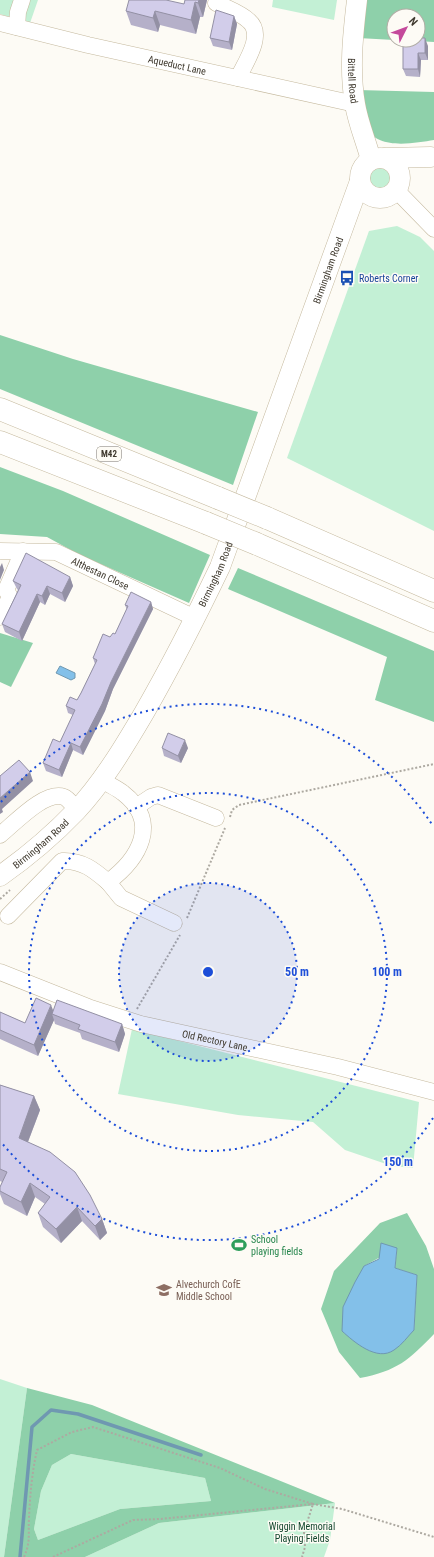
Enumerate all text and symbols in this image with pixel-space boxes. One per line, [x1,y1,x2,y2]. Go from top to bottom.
north arrow [386,8,426,48]
text: N [406,15,420,29]
street label: Aqueduct Lane [147,53,207,77]
street label: Bittell Road [346,58,360,104]
street label: Birmingham Road [311,235,345,305]
bus stop icon: Roberts Corner [338,269,356,287]
place label: Roberts Corner [359,273,418,284]
road number: M42 [97,447,121,461]
street label: Birmingham Road [196,540,234,608]
street label: Althestan Close [70,555,131,591]
street label: Birmingham Road [10,816,71,870]
centre of rings [201,965,215,979]
text: 50 m [285,965,309,979]
text: 100 m [372,965,402,979]
street label: Old Rectory Lane [181,1028,249,1053]
text: 150 m [383,1155,413,1169]
place label: School playing fields [251,1234,303,1257]
sports icon: School playing fields [230,1236,248,1254]
place label: Alvechurch CofE Middle School [176,1279,241,1302]
school or university icon: Alvechurch CofE Middle School [155,1281,173,1299]
park label: Wiggin Memorial Playing Fields [269,1521,335,1544]

